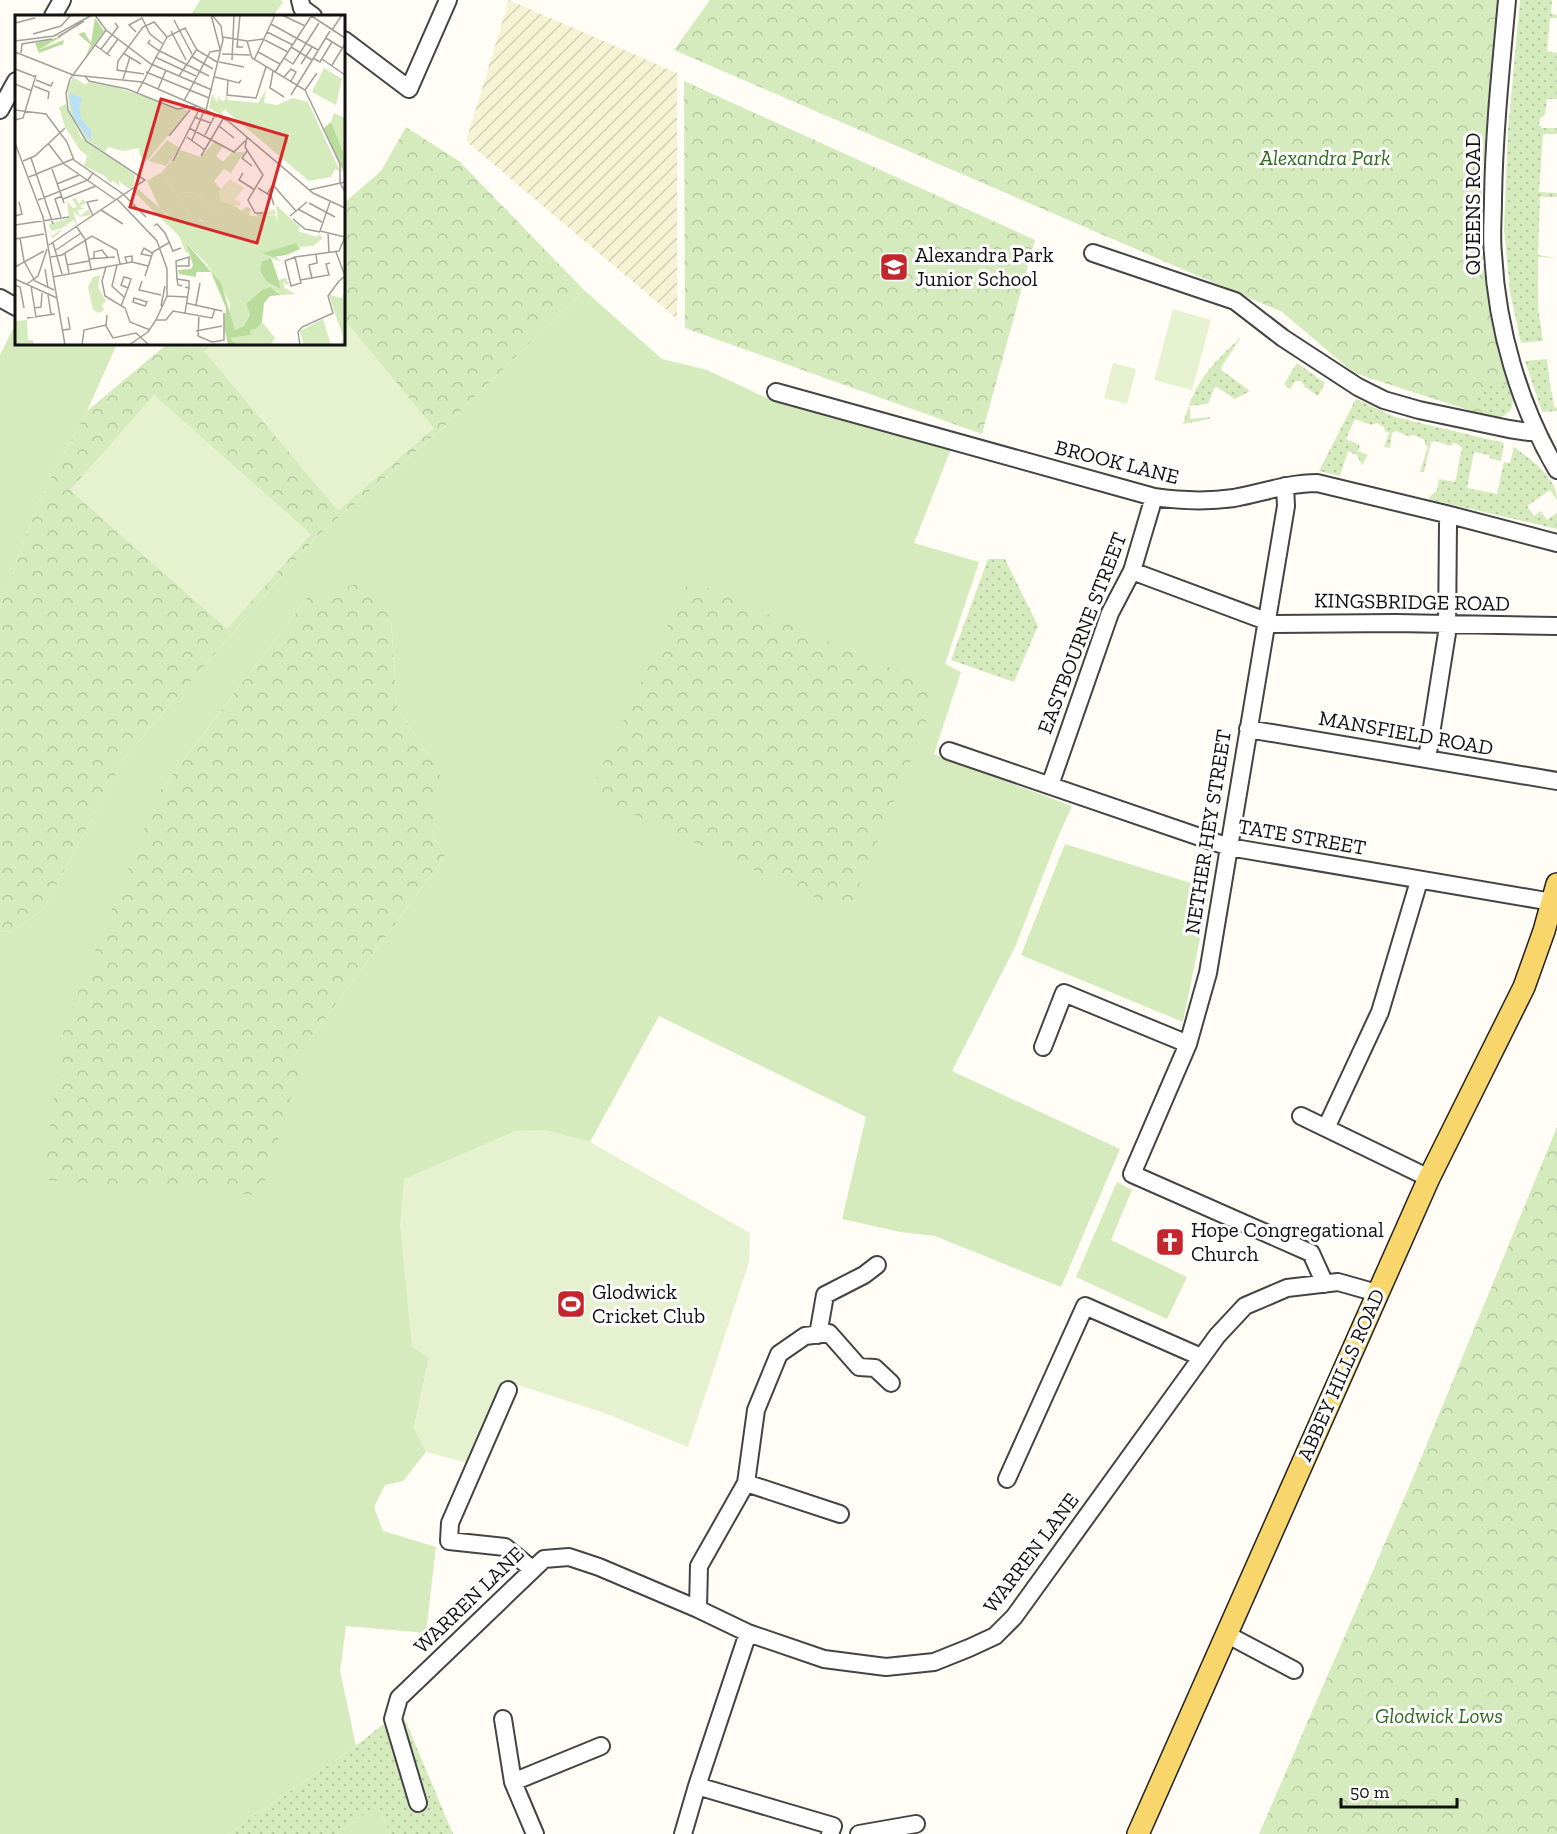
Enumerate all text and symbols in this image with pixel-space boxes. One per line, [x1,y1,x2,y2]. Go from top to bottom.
inset map [15,15,345,345]
street label: QUEENS ROAD [1460,133,1485,275]
park label: Alexandra Park [1259,145,1390,170]
place label: Alexandra Park Junior School [915,242,1054,291]
school or university icon: Alexandra Park Junior School [878,251,910,283]
street label: BROOK LANE [1053,434,1182,489]
street label: EASTBOURNE STREET [1032,529,1131,737]
street label: KINGSBRIDGE ROAD [1314,587,1510,616]
street label: MANSFIELD ROAD [1317,705,1495,760]
street label: NETHER HEY STREET [1179,728,1236,936]
street label: TATE STREET [1236,813,1368,860]
place label: Hope Congregational Church [1191,1217,1384,1266]
church icon: Hope Congregational Church [1154,1226,1186,1258]
place label: Glodwick Cricket Club [592,1279,705,1328]
street label: ABBEY HILLS ROAD [1291,1285,1390,1465]
sports icon: Glodwick Cricket Club [555,1288,587,1320]
street label: WARREN LANE [977,1488,1084,1617]
street label: WARREN LANE [408,1541,529,1658]
park label: Glodwick Lows [1375,1703,1503,1728]
scale bar [1341,1771,1456,1809]
text: 50 m [1350,1781,1390,1803]

